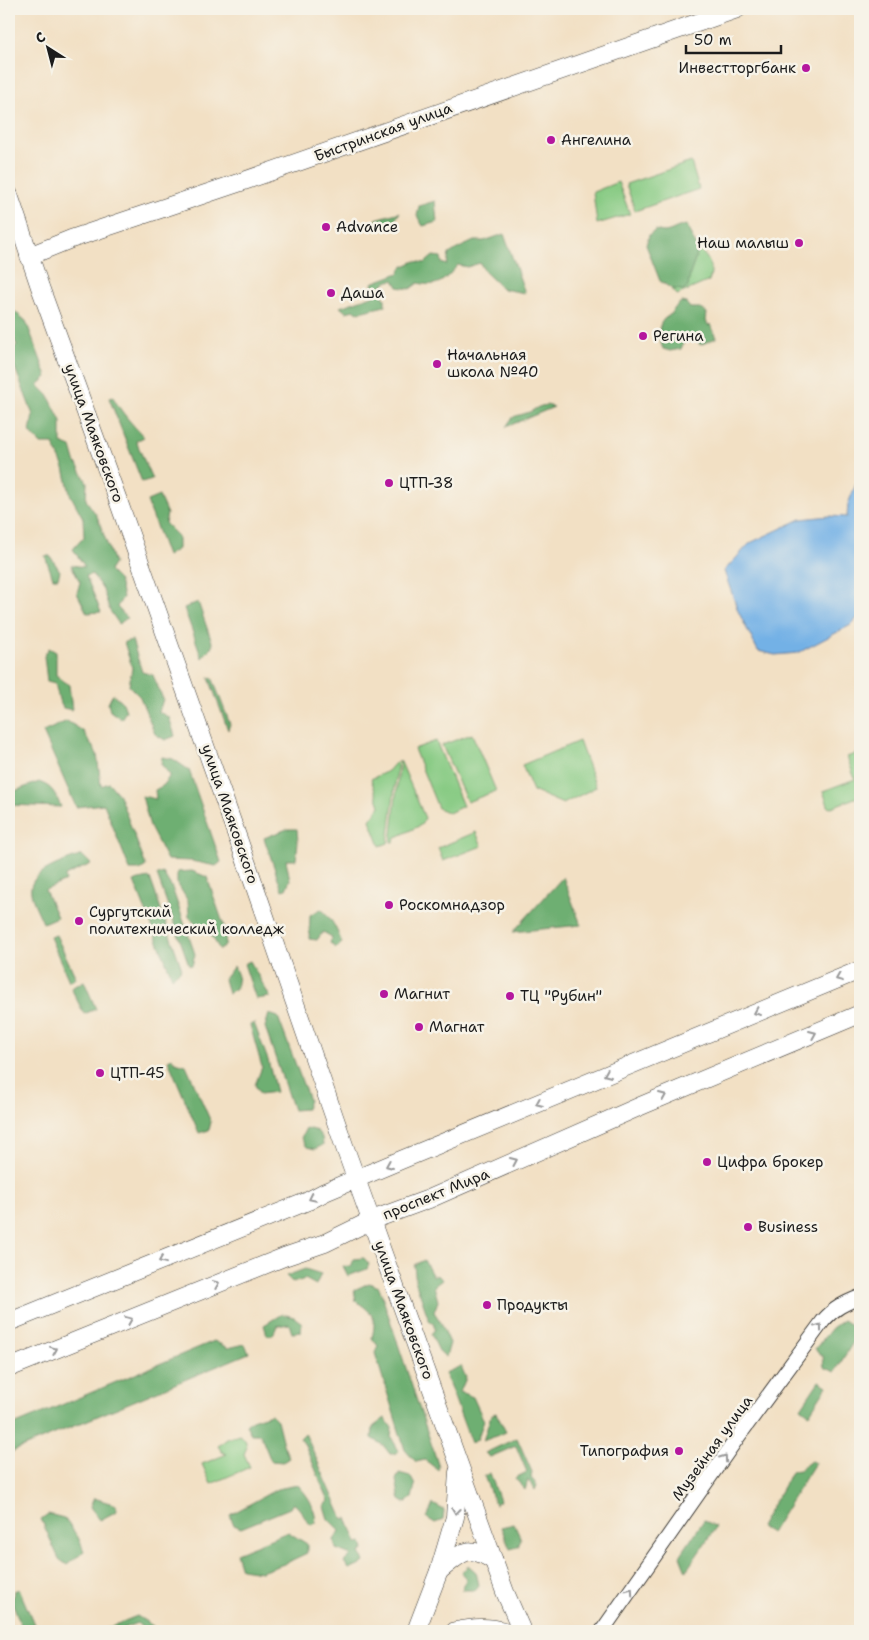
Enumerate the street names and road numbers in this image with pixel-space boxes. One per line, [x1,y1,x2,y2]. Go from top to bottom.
street label: Быстринская улица [311,98,455,166]
street label: улица Маяковского [60,361,128,505]
street label: улица Маяковского [197,742,263,886]
street label: проспект Мира [380,1163,493,1224]
street label: улица Маяковского [370,1238,438,1382]
street label: Музейная улица [667,1391,757,1505]

